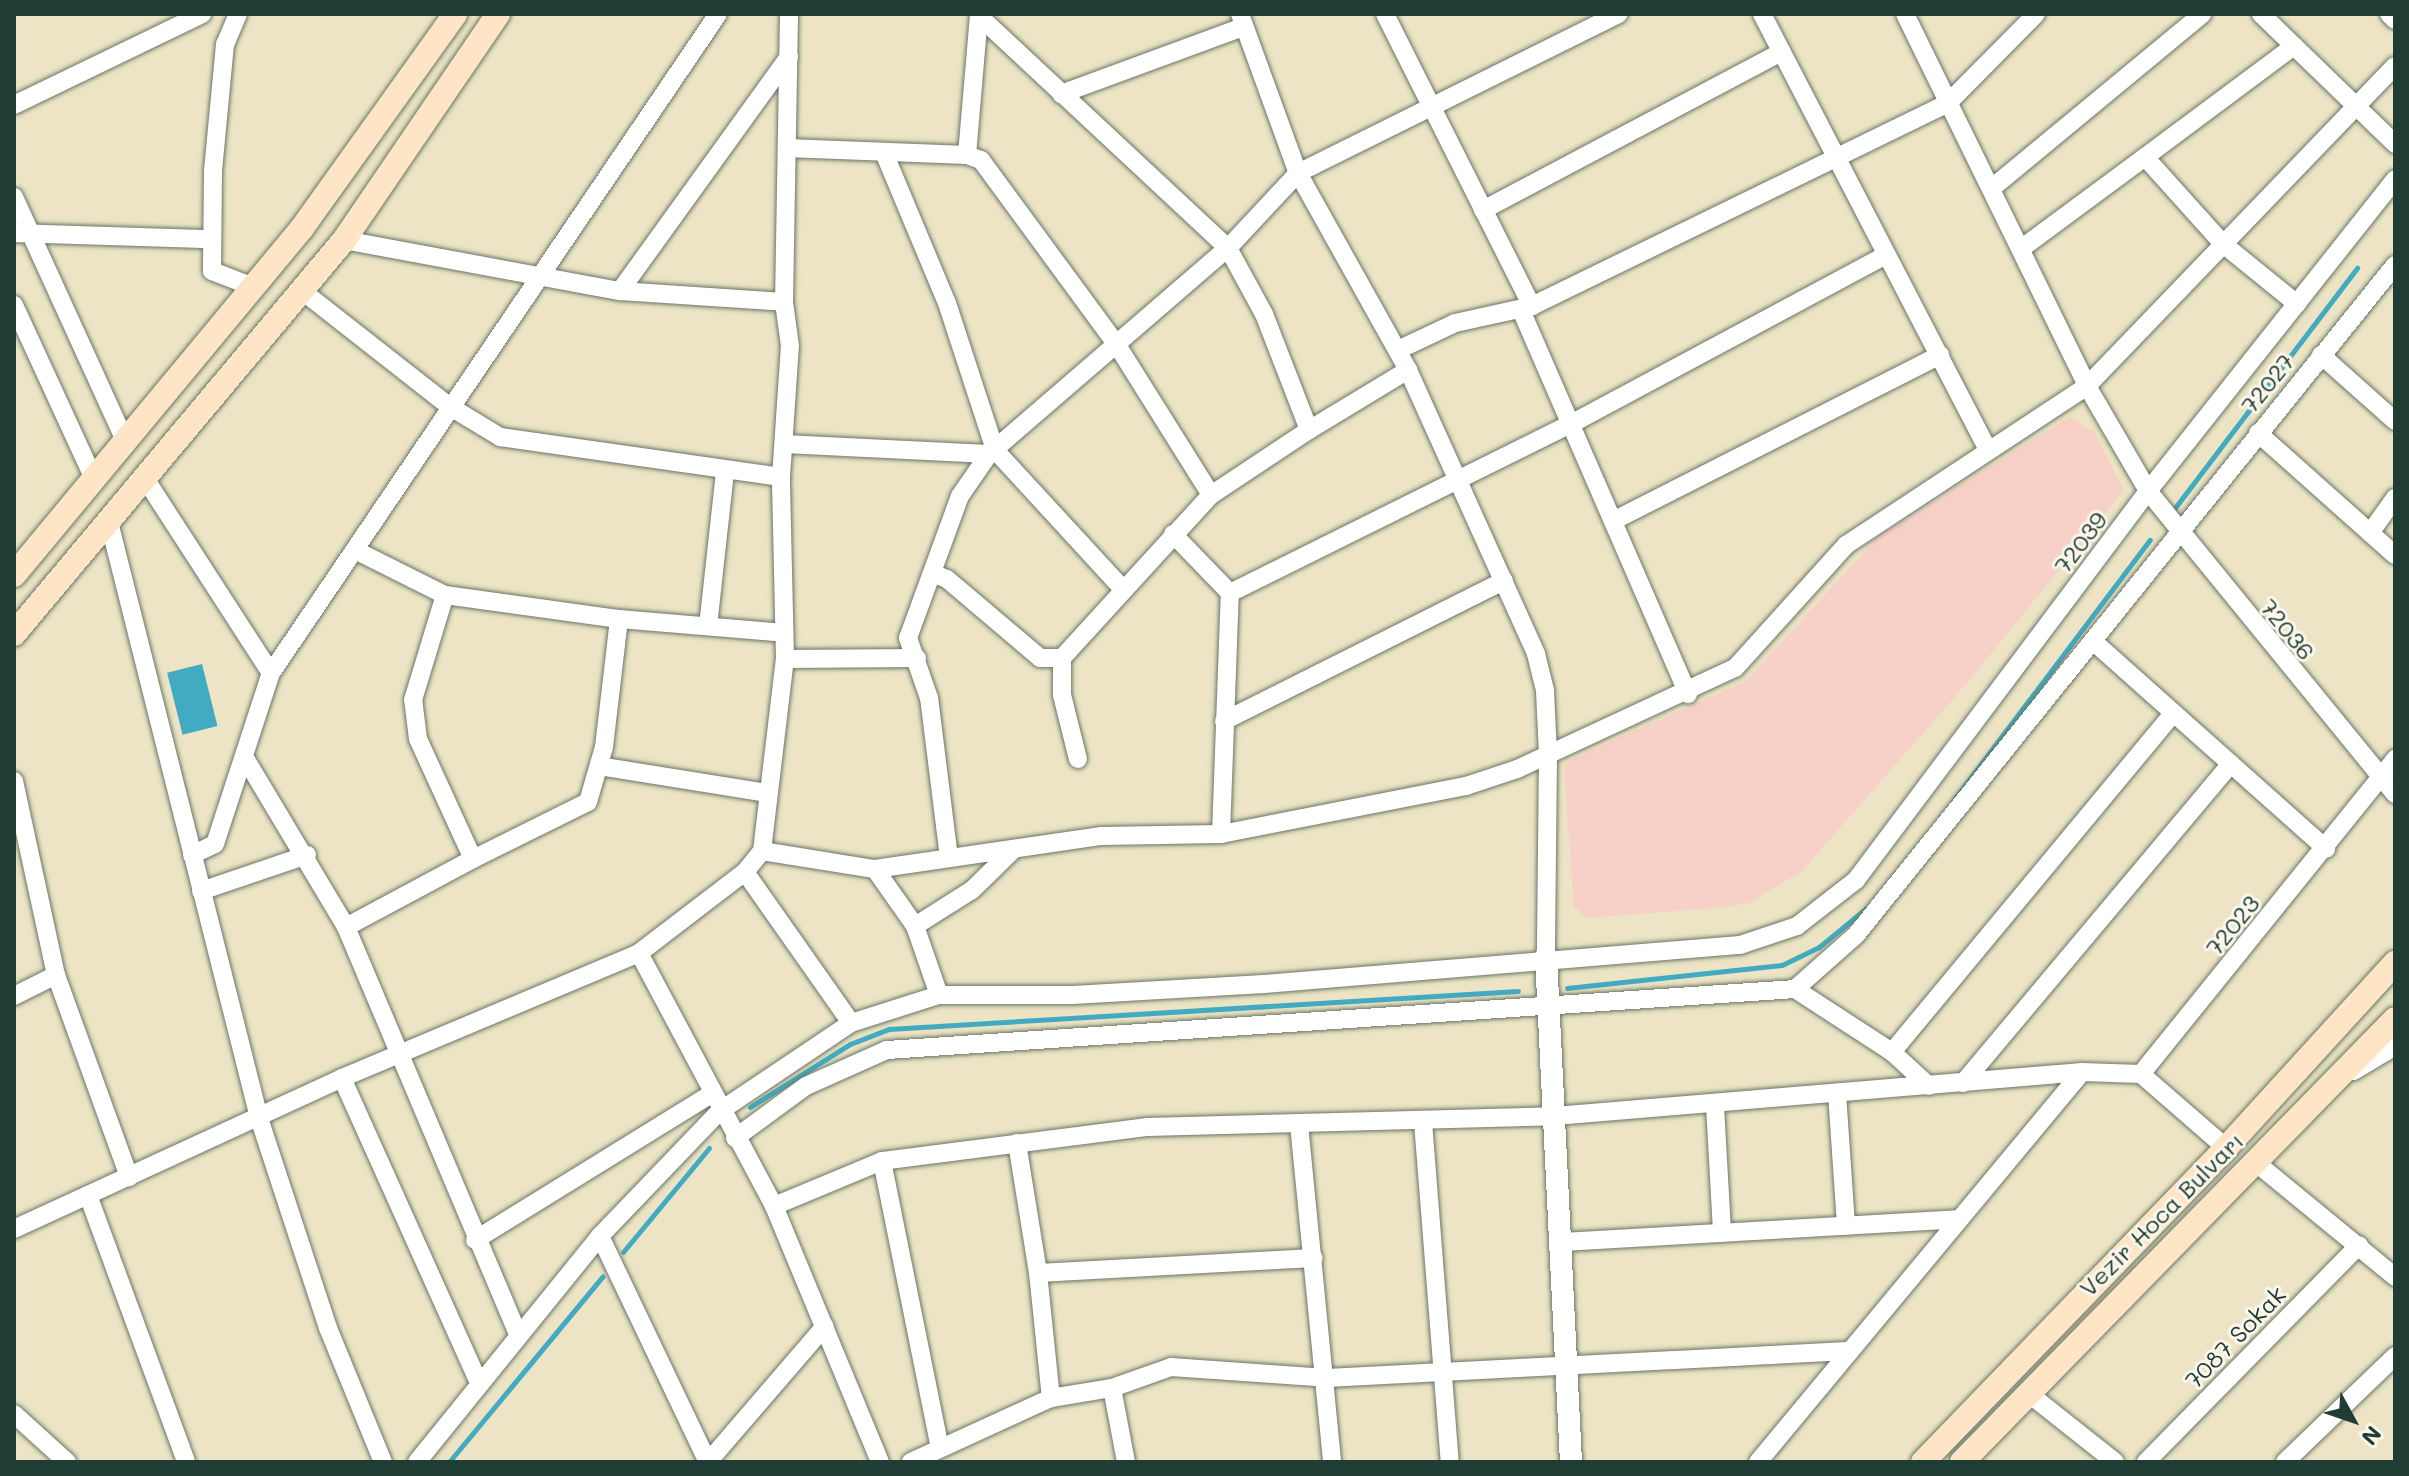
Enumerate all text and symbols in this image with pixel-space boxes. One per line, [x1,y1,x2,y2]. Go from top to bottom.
street label: 72027 [2234,347,2300,419]
street label: 72039 [2048,505,2112,579]
street label: 72036 [2255,593,2321,665]
street label: 72023 [2199,889,2265,961]
street label: Vezir Hoca Bulvarı [2073,1126,2249,1302]
street label: 7087 Sokak [2179,1280,2291,1394]
north arrow [2313,1380,2393,1460]
text: N [2355,1420,2388,1451]

